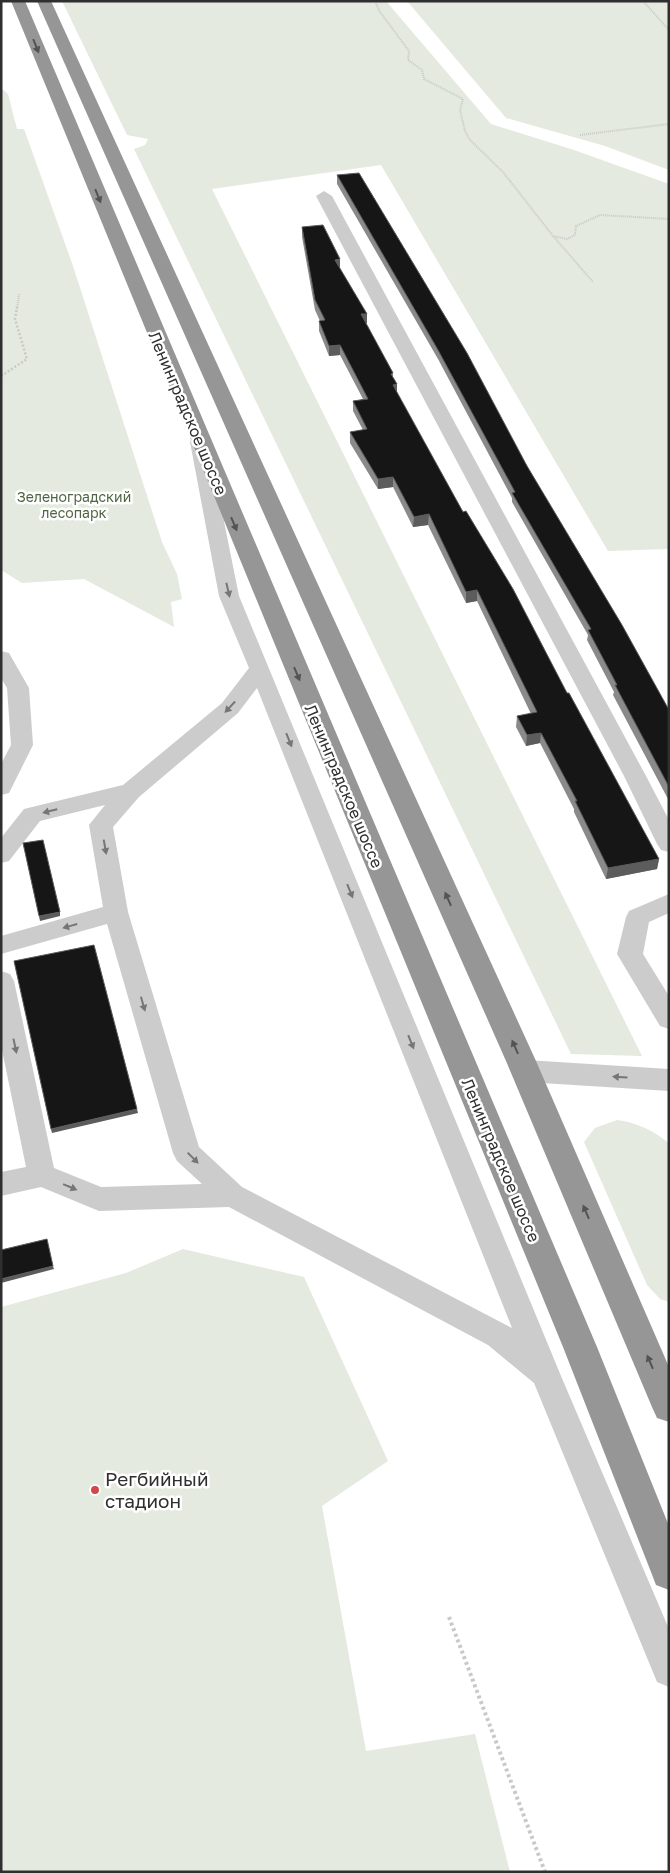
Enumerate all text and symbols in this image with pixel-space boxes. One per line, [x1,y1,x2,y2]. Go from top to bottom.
one-way arrow [32,39,40,54]
one-way arrow [95,189,103,204]
street label: Ленинградское шоссе [144,328,232,498]
park label: Зеленоградский лесопарк [17,488,131,521]
one-way arrow [231,517,239,531]
one-way arrow [224,583,232,598]
one-way arrow [293,667,301,682]
one-way arrow [224,700,236,712]
street label: Ленинградское шоссе [300,701,388,871]
one-way arrow [286,733,294,747]
one-way arrow [43,807,58,815]
one-way arrow [101,839,109,855]
one-way arrow [347,884,355,898]
one-way arrow [444,892,452,906]
one-way arrow [62,922,77,930]
one-way arrow [140,997,148,1012]
one-way arrow [407,1035,415,1050]
one-way arrow [11,1038,19,1053]
one-way arrow [511,1040,519,1054]
one-way arrow [612,1073,628,1081]
street label: Ленинградское шоссе [457,1075,545,1245]
one-way arrow [187,1152,199,1164]
one-way arrow [63,1183,78,1191]
one-way arrow [582,1205,590,1220]
one-way arrow [645,1355,653,1369]
place label: Регбийный стадион [105,1467,209,1512]
marker: Регбийный стадион [89,1484,101,1496]

